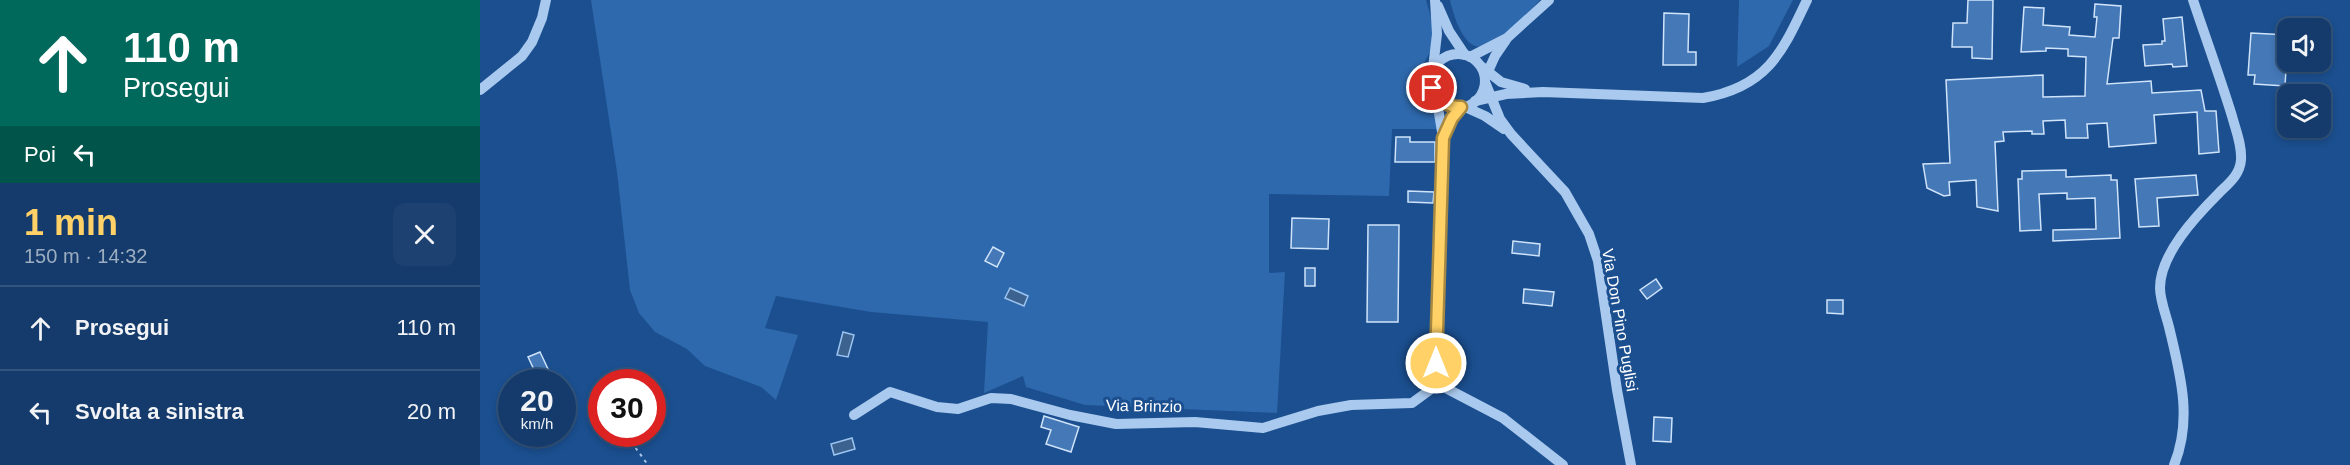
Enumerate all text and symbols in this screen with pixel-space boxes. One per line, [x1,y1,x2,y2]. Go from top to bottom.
map controls [2277,18,2331,138]
button: sound [2277,18,2331,72]
icon: ahead [24,24,102,102]
text: 110 m [123,24,240,71]
pin [1406,62,1457,113]
icon: arrive [1415,71,1448,104]
text: Prosegui [123,73,230,103]
button: layers [2277,84,2331,138]
icon: left [68,138,101,171]
text: Poi [24,142,56,167]
text: 1 min [24,202,118,243]
button: close [393,203,456,266]
text: 150 m · 14:32 [24,245,147,267]
street label: Via Don Pino Puglisi [1599,247,1641,393]
icon: ahead [24,312,57,345]
text: Prosegui [75,315,169,340]
text: 110 m [396,315,456,340]
position arrow [1404,331,1468,395]
speed limit sign: 30 [588,369,666,447]
text: 20 [520,384,554,417]
icon: left [24,396,57,429]
street label: Via Brinzio [1106,397,1182,415]
text: Svolta a sinistra [75,399,244,424]
text: 20 m [407,399,456,424]
text: km/h [521,415,553,432]

